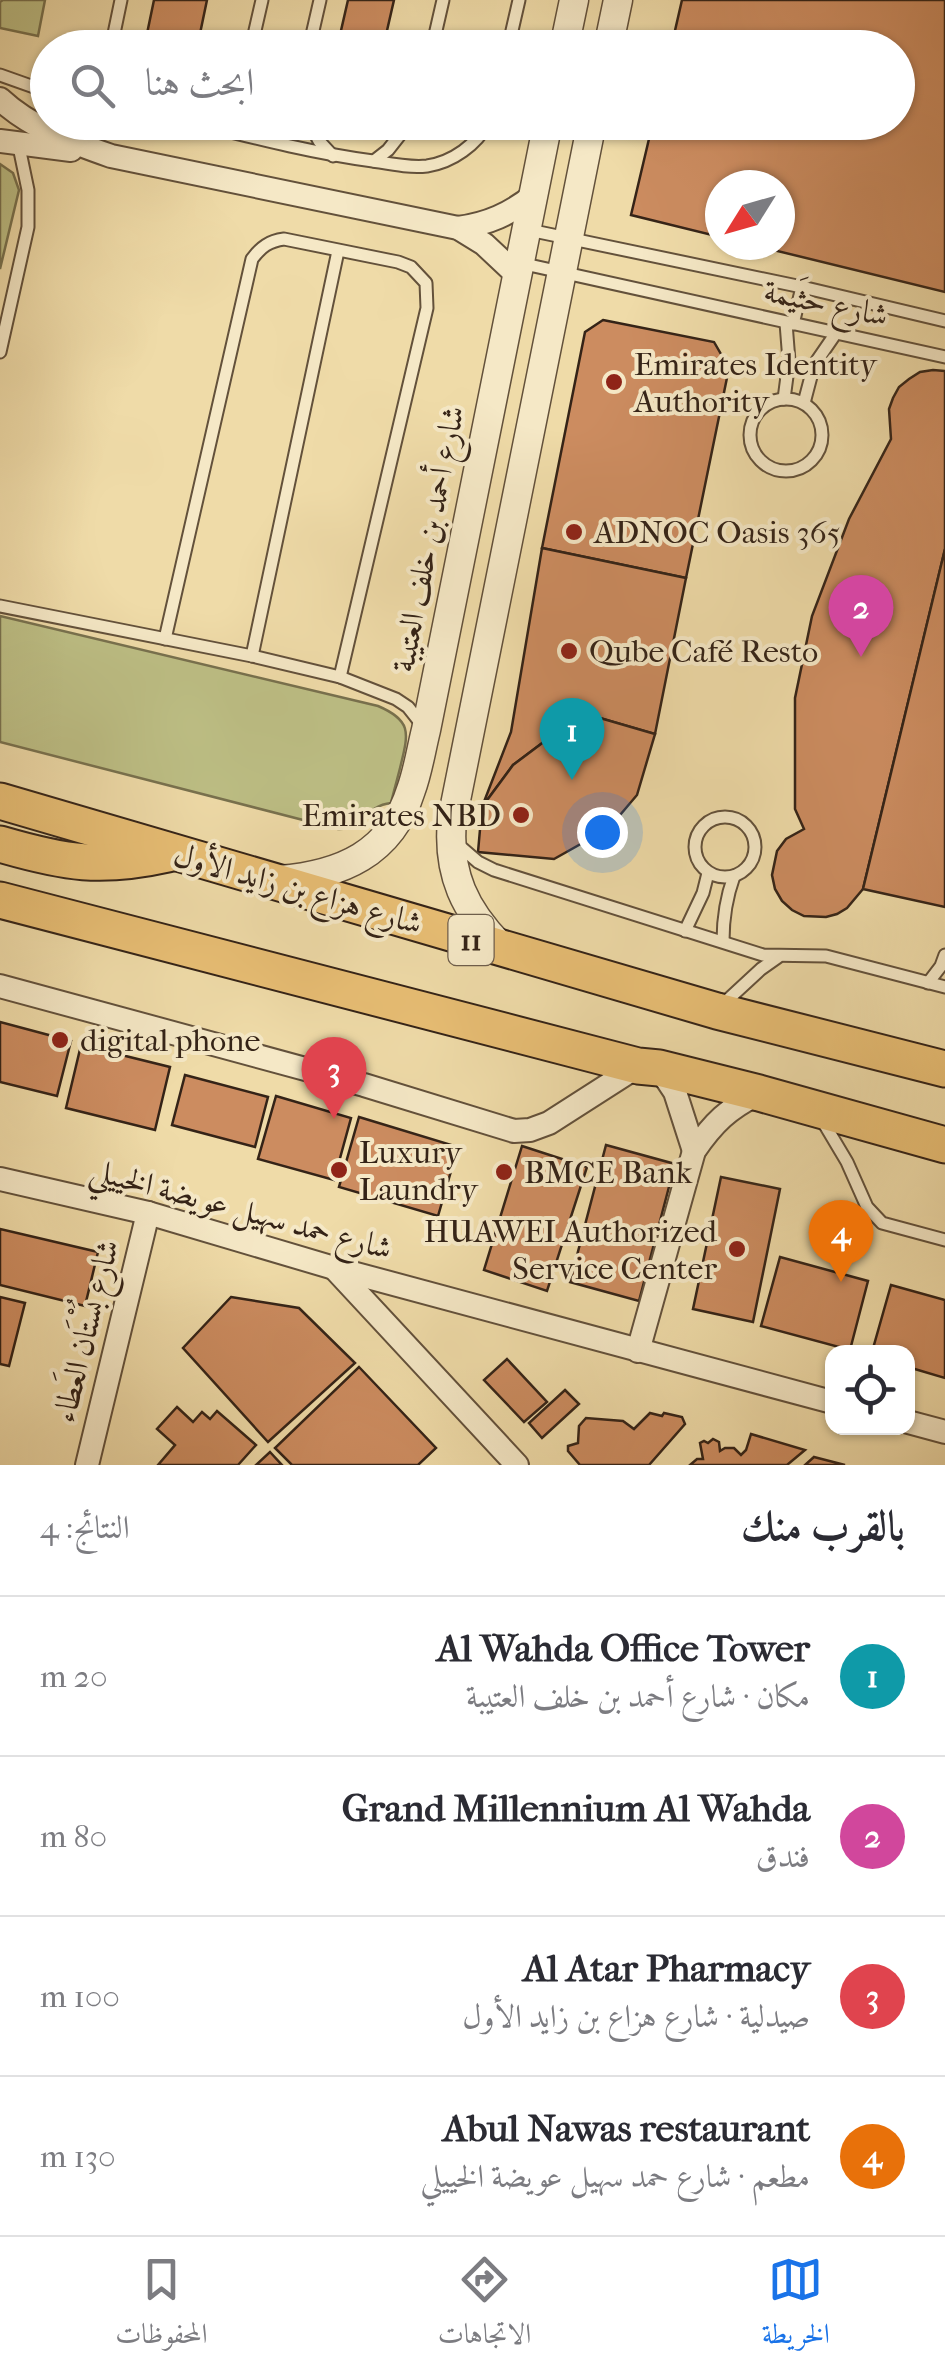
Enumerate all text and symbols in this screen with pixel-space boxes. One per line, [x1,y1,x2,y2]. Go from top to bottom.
search box [30,30,915,140]
icon: search [65,58,120,113]
text: ابحث هنا [145,60,255,105]
north arrow [705,170,795,260]
street label: شارع حثَيمة [759,267,892,342]
place label: Emirates Identity Authority [632,346,878,420]
marker: Emirates Identity Authority [603,371,625,393]
street label: شارع أحمد بن خلف العتيبة [380,402,480,677]
place label: ADNOC Oasis 365 [592,514,841,551]
marker: ADNOC Oasis 365 [563,521,585,543]
pin: 2 [828,574,894,657]
place label: Qube Café Resto [589,633,818,670]
marker: Qube Café Resto [558,640,580,662]
pin: 1 [540,698,604,780]
place label: Emirates NBD [302,797,501,834]
marker: Emirates NBD [510,804,532,826]
your location [577,807,628,858]
street label: شارع هزاع بن زايد الأول [167,832,428,950]
road number: 11 [448,915,494,965]
place label: digital phone [80,1022,261,1059]
marker: digital phone [49,1029,71,1051]
pin: 3 [302,1036,366,1119]
place label: Luxury Laundry [359,1134,479,1208]
street label: شارع حمد سهيل عويضة الخييلي [83,1151,396,1279]
place label: BMCE Bank [524,1154,693,1191]
marker: Luxury Laundry [328,1159,350,1181]
marker: BMCE Bank [493,1161,515,1183]
pin: 4 [808,1200,874,1282]
place label: HUAWEI Authorized Service Center [424,1213,718,1287]
street label: شارع بُسْتَان العَطاء [38,1234,134,1428]
marker: HUAWEI Authorized Service Center [726,1238,748,1260]
map controls [825,1345,915,1435]
button: locate [825,1345,915,1435]
text: بالقرب منك [741,1502,905,1551]
text: النتائج: 4 [40,1509,130,1546]
text: Al Wahda Office Tower [437,1626,810,1671]
text: 20 m [40,1658,108,1695]
text: 1 [867,1658,878,1695]
text: مكان · شارع أحمد بن خلف العتيبة [466,1678,810,1715]
text: Grand Millennium Al Wahda [342,1786,810,1831]
text: 80 m [40,1818,107,1855]
text: 2 [864,1818,881,1855]
text: فندق [756,1838,810,1875]
text: Al Atar Pharmacy [523,1946,810,1991]
text: 100 m [40,1978,120,2015]
text: 3 [866,1978,879,2015]
text: صيدلية · شارع هزاع بن زايد الأول [462,1998,810,2035]
text: Abul Nawas restaurant [443,2106,810,2151]
text: 130 m [40,2138,116,2175]
text: 4 [863,2138,882,2175]
text: مطعم · شارع حمد سهيل عويضة الخييلي [420,2158,810,2195]
tab: المحفوظات [115,2252,207,2361]
tab: الاتجاهات [438,2252,531,2361]
tab: الخريطة [762,2252,830,2361]

